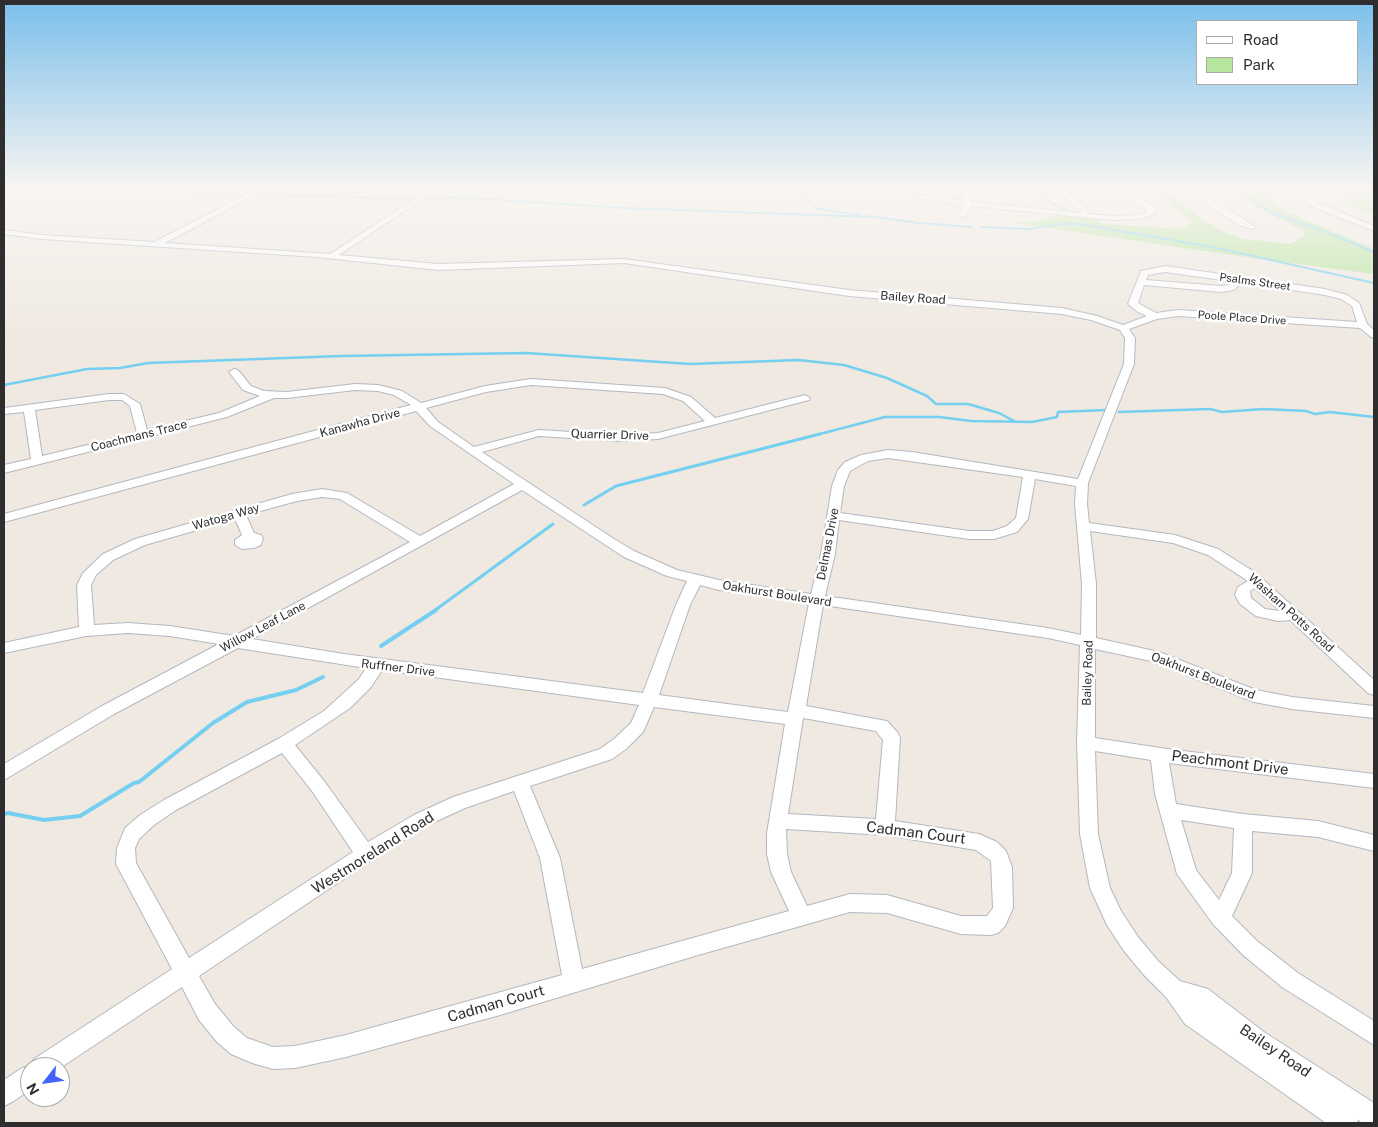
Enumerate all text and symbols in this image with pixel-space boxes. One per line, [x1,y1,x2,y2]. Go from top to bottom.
legend [1196,20,1358,85]
text: Road [1243,31,1279,48]
text: Park [1243,56,1275,73]
street label: Psalms Street [1219,270,1291,294]
street label: Bailey Road [880,289,946,307]
street label: Poole Place Drive [1197,308,1287,328]
street label: Kanawha Drive [318,405,402,441]
street label: Coachmans Trace [89,417,189,455]
street label: Quarrier Drive [571,426,649,444]
street label: Watoga Way [191,501,261,533]
street label: Delmas Drive [814,507,842,581]
street label: Washam Potts Road [1245,571,1337,655]
street label: Oakhurst Boulevard [721,578,833,610]
street label: Willow Leaf Lane [218,598,308,656]
street label: Bailey Road [1080,640,1096,706]
street label: Oakhurst Boulevard [1149,649,1257,703]
street label: Ruffner Drive [360,656,436,680]
street label: Peachmont Drive [1170,747,1290,779]
street label: Westmoreland Road [309,808,437,898]
street label: Cadman Court [865,818,967,848]
street label: Cadman Court [445,982,547,1026]
street label: Bailey Road [1236,1021,1314,1081]
north arrow [20,1057,70,1107]
text: N [23,1080,43,1098]

